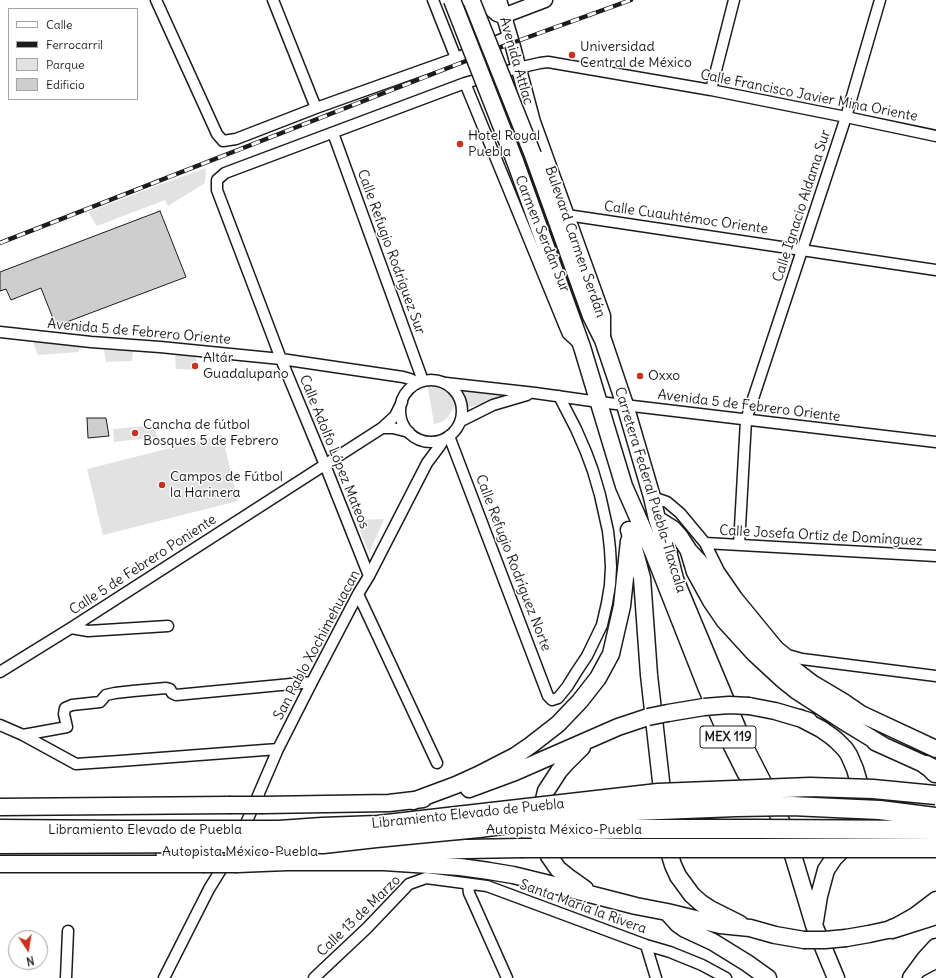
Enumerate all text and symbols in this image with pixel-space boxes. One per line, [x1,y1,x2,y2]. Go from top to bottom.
legend [8,8,138,100]
street label: Avenida Attlac [495,15,537,107]
text: Calle [46,17,73,32]
text: Ferrocarril [46,37,103,52]
place label: Universidad Central de México [580,39,692,72]
marker: Universidad Central de México [567,50,577,60]
text: Parque [46,57,85,72]
street label: Calle Francisco Javier Mina Oriente [699,67,919,125]
text: Edificio [46,77,85,92]
place label: Hotel Royal Puebla [468,128,540,160]
street label: Calle Ignacio Aldama Sur [769,128,835,284]
marker: Hotel Royal Puebla [455,139,465,149]
street label: Bulevard Carmen Serdán [541,164,609,320]
street label: Calle Refugio Rodríguez Sur [353,167,429,337]
street label: Carmen Serdán Sur [511,173,573,295]
street label: Calle Cuauhtémoc Oriente [603,198,769,238]
street label: Avenida 5 de Febrero Oriente [47,316,231,348]
place label: Altár Guadalupano [203,350,289,382]
marker: Altár Guadalupano [190,361,200,371]
place label: Oxxo [648,368,680,384]
marker: Oxxo [635,371,645,381]
street label: Calle Adolfo López Mateos [295,373,373,531]
street label: Carretera Federal Puebla-Tlaxcala [611,385,689,595]
street label: Avenida 5 de Febrero Oriente [657,386,841,426]
place label: Cancha de fútbol Bosques 5 de Febrero [143,417,279,450]
marker: Cancha de fútbol Bosques 5 de Febrero [130,428,140,438]
place label: Campos de Fútbol la Harinera [170,469,283,502]
street label: Calle Refugio Rodríguez Norte [472,472,554,654]
marker: Campos de Fútbol la Harinera [157,480,167,490]
street label: Calle 5 de Febrero Poniente [66,511,220,619]
street label: Calle Josefa Ortiz de Domínguez [719,522,923,550]
street label: San Pablo Xochimehuacan [270,567,364,723]
road number: MEX 119 [700,726,756,748]
street label: Libramiento Elevado de Puebla [371,796,565,832]
street label: Libramiento Elevado de Puebla [48,822,242,838]
street label: Autopista México-Puebla [486,822,642,838]
street label: Autopista México-Puebla [162,844,318,860]
street label: Calle 13 de Marzo [314,872,404,960]
street label: Santa María la Rivera [517,876,649,938]
north arrow [8,930,48,970]
text: N [25,953,35,968]

